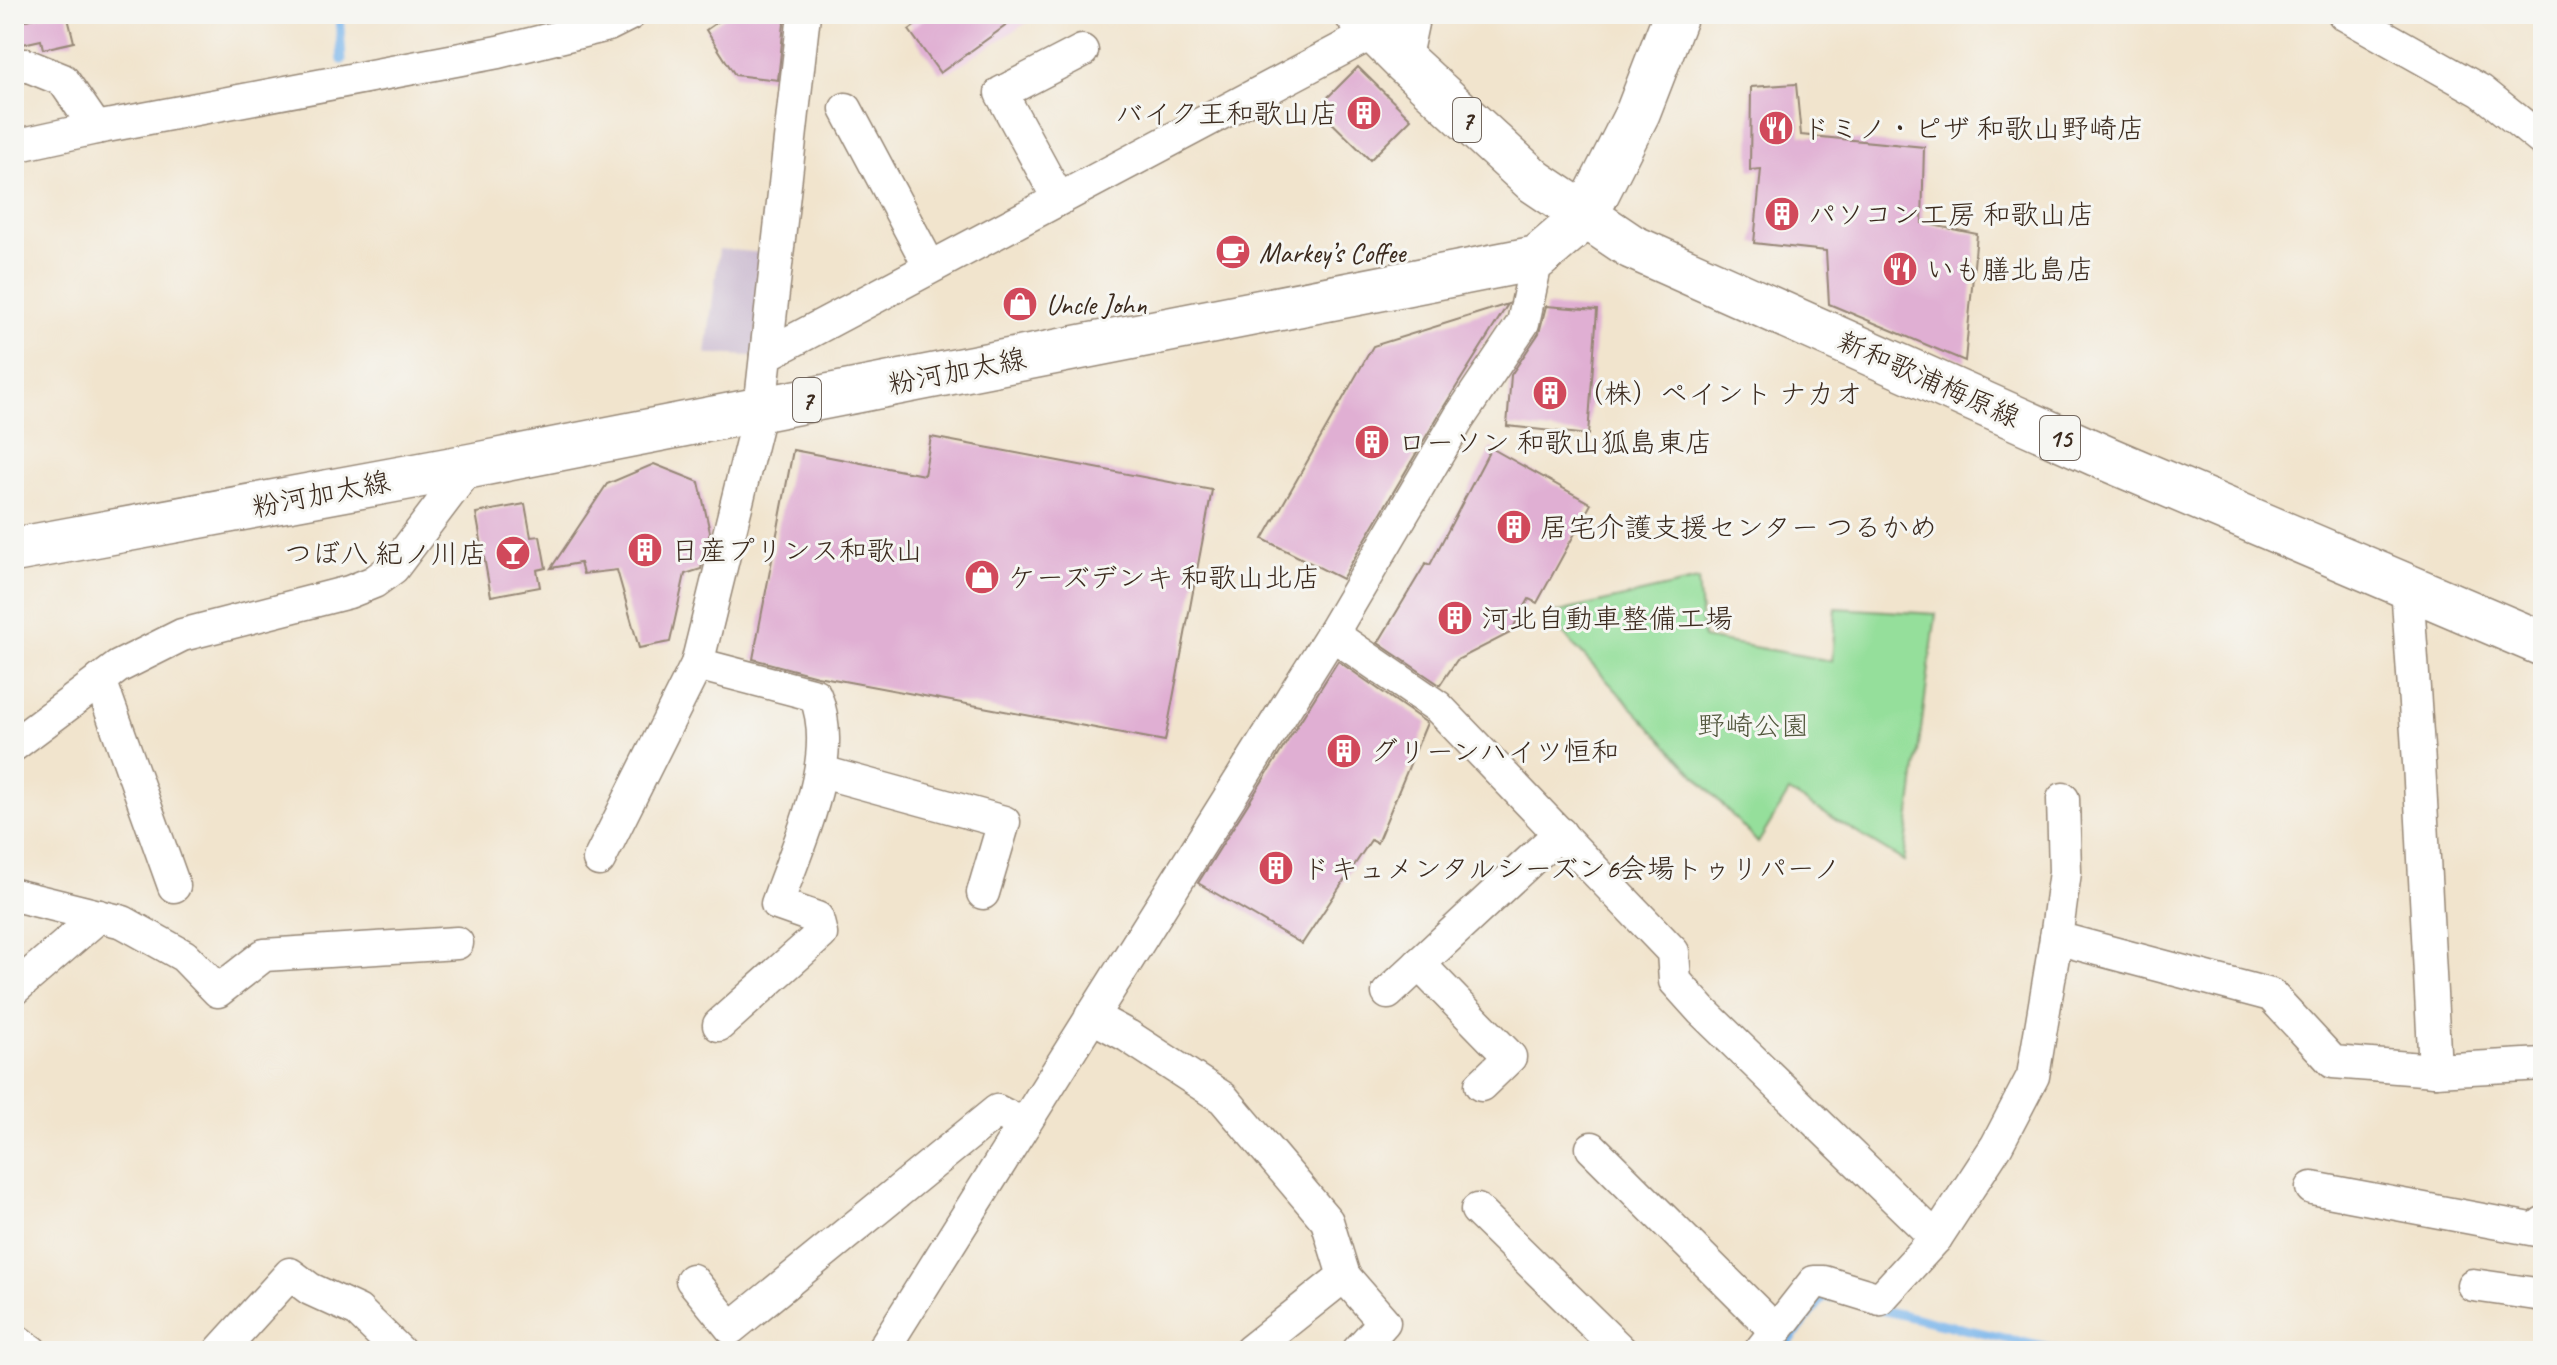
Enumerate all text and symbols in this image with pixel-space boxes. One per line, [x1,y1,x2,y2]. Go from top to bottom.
building icon: バイク王和歌山店 [1345,94,1383,132]
place label: バイク王和歌山店 [1115,96,1338,131]
road number: 7 [1453,98,1481,142]
restaurant icon: ドミノ・ピザ 和歌山野崎店 [1757,109,1795,147]
place label: ドミノ・ピザ 和歌山野崎店 [1802,111,2145,146]
building icon: パソコン工房 和歌山店 [1763,195,1801,233]
place label: パソコン工房 和歌山店 [1808,197,2095,232]
cafe icon: Markey’s Coffee [1214,233,1252,271]
place label: Markey’s Coffee [1259,235,1407,270]
restaurant icon: いも膳北島店 [1881,250,1919,288]
place label: いも膳北島店 [1926,252,2094,287]
shop icon: Uncle John [1001,285,1039,323]
place label: Uncle John [1046,287,1147,322]
street label: 新和歌浦梅原線 [1832,323,2026,435]
street label: 粉河加太線 [885,340,1029,402]
building icon: （株）ペイント ナカオ [1531,374,1569,412]
place label: （株）ペイント ナカオ [1576,376,1863,411]
road number: 7 [793,378,821,422]
road number: 15 [2040,416,2080,460]
building icon: ローソン 和歌山狐島東店 [1353,423,1391,461]
place label: ローソン 和歌山狐島東店 [1398,425,1713,460]
street label: 粉河加太線 [249,463,393,525]
building icon: 居宅介護支援センター つるかめ [1495,508,1533,546]
place label: 居宅介護支援センター つるかめ [1540,510,1937,545]
building icon: 日産プリンス和歌山 [626,531,664,569]
place label: 日産プリンス和歌山 [671,533,923,568]
bar icon: つぼ八 紀ノ川店 [494,534,532,572]
place label: つぼ八 紀ノ川店 [284,536,487,571]
shop icon: ケーズデンキ 和歌山北店 [963,558,1001,596]
place label: ケーズデンキ 和歌山北店 [1008,560,1321,595]
building icon: 河北自動車整備工場 [1436,599,1474,637]
place label: 河北自動車整備工場 [1481,601,1733,636]
park label: 野崎公園 [1697,708,1809,743]
building icon: グリーンハイツ恒和 [1325,732,1363,770]
place label: グリーンハイツ恒和 [1370,734,1619,769]
building icon: ドキュメンタルシーズン6会場トゥリパーノ [1257,849,1295,887]
place label: ドキュメンタルシーズン6会場トゥリパーノ [1302,851,1840,886]

